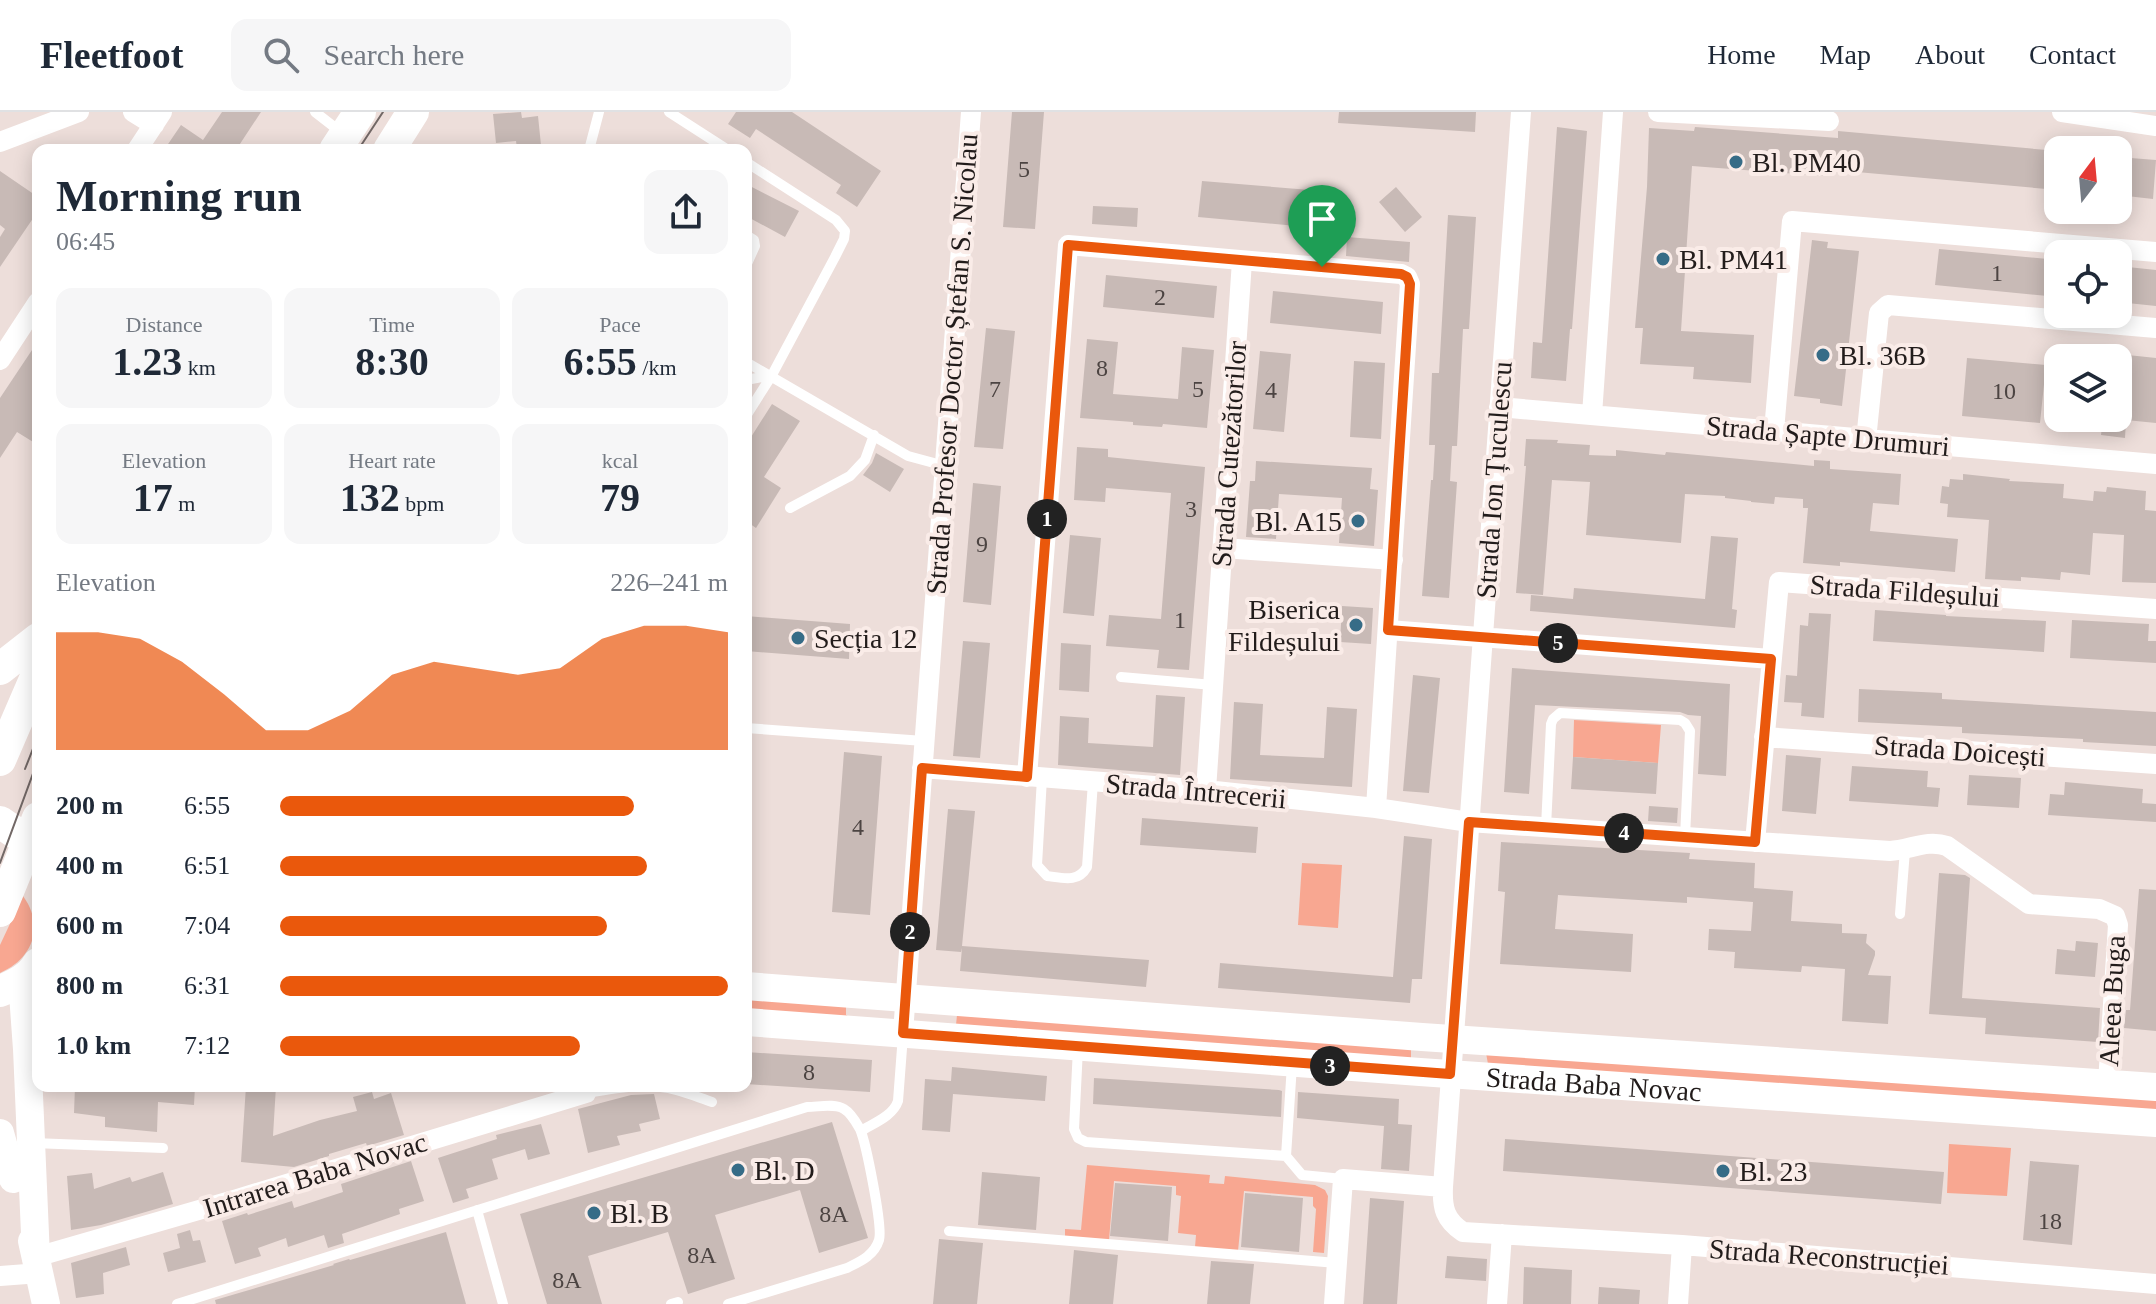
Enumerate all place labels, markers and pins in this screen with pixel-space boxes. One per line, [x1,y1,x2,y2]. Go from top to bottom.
place label: Bl. PM40 [1752,147,1861,178]
marker: Bl. PM40 [1727,153,1745,171]
pin [1288,185,1356,267]
place label: Bl. PM41 [1679,244,1788,275]
marker: Bl. PM41 [1654,250,1672,268]
place label: Bl. 36B [1839,340,1926,371]
marker: Bl. 36B [1814,346,1832,364]
pin: 1 [1027,499,1067,539]
place label: Bl. A15 [1255,506,1342,537]
marker: Bl. A15 [1349,512,1367,530]
place label: Biserica Fildeșului [1228,594,1341,657]
marker: Biserica Fildeșului [1347,616,1365,634]
place label: Secția 12 [814,623,917,654]
pin: 5 [1538,623,1578,663]
marker: Secția 12 [789,629,807,647]
pin: 4 [1604,813,1644,853]
pin: 2 [890,912,930,952]
pin: 3 [1310,1046,1350,1086]
place label: Bl. D [754,1155,815,1186]
place label: Bl. 23 [1739,1156,1807,1187]
marker: Bl. D [729,1161,747,1179]
marker: Bl. 23 [1714,1162,1732,1180]
place label: Bl. B [610,1198,669,1229]
marker: Bl. B [585,1204,603,1222]

